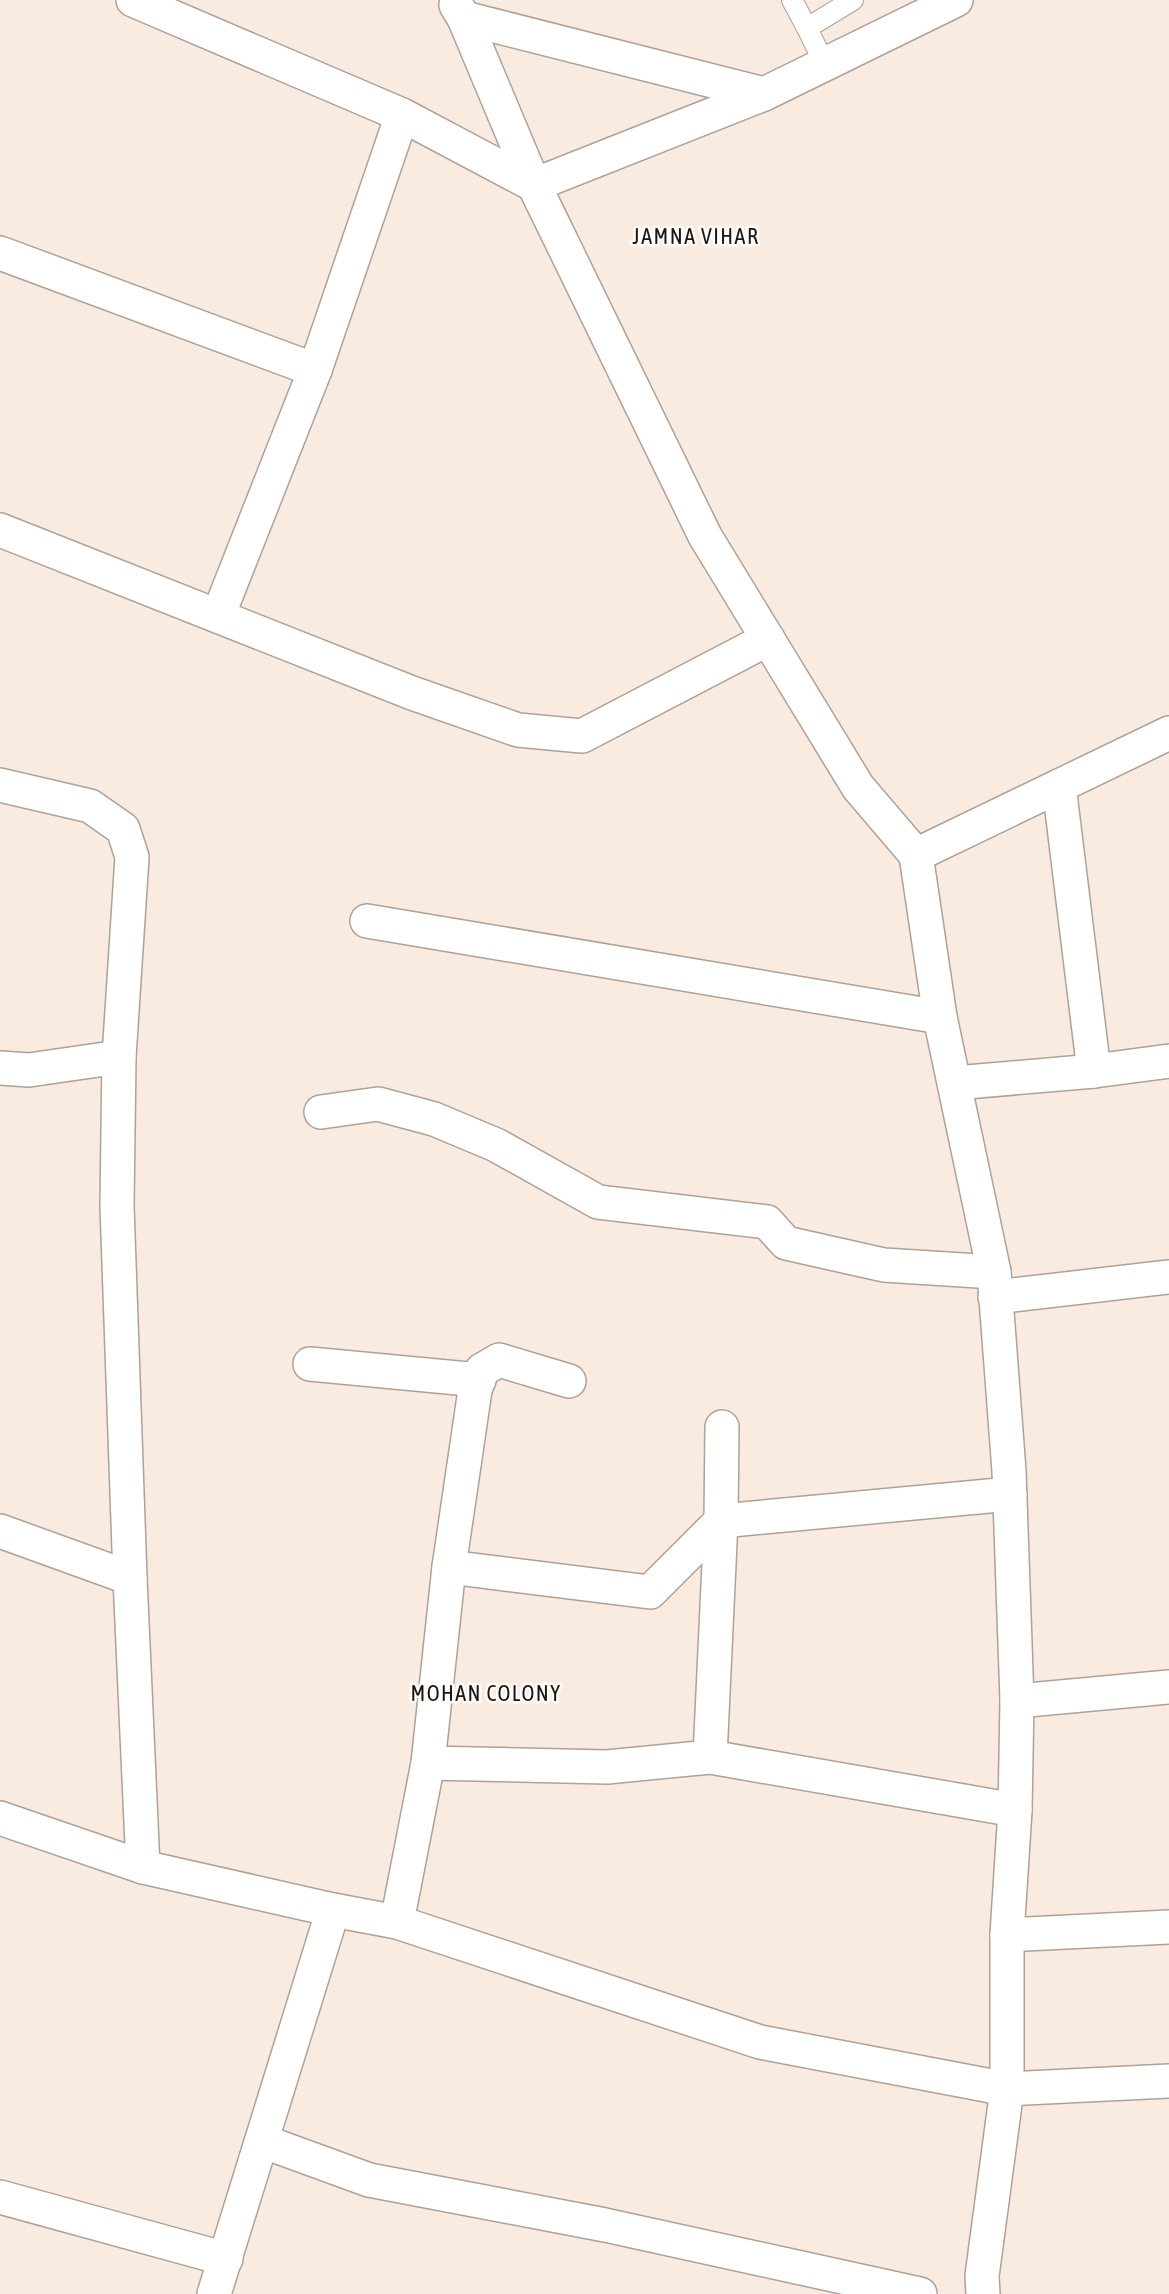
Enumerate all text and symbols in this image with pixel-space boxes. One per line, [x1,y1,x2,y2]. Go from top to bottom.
district label: JAMNA VIHAR [633,223,759,249]
district label: MOHAN COLONY [410,1680,562,1706]

